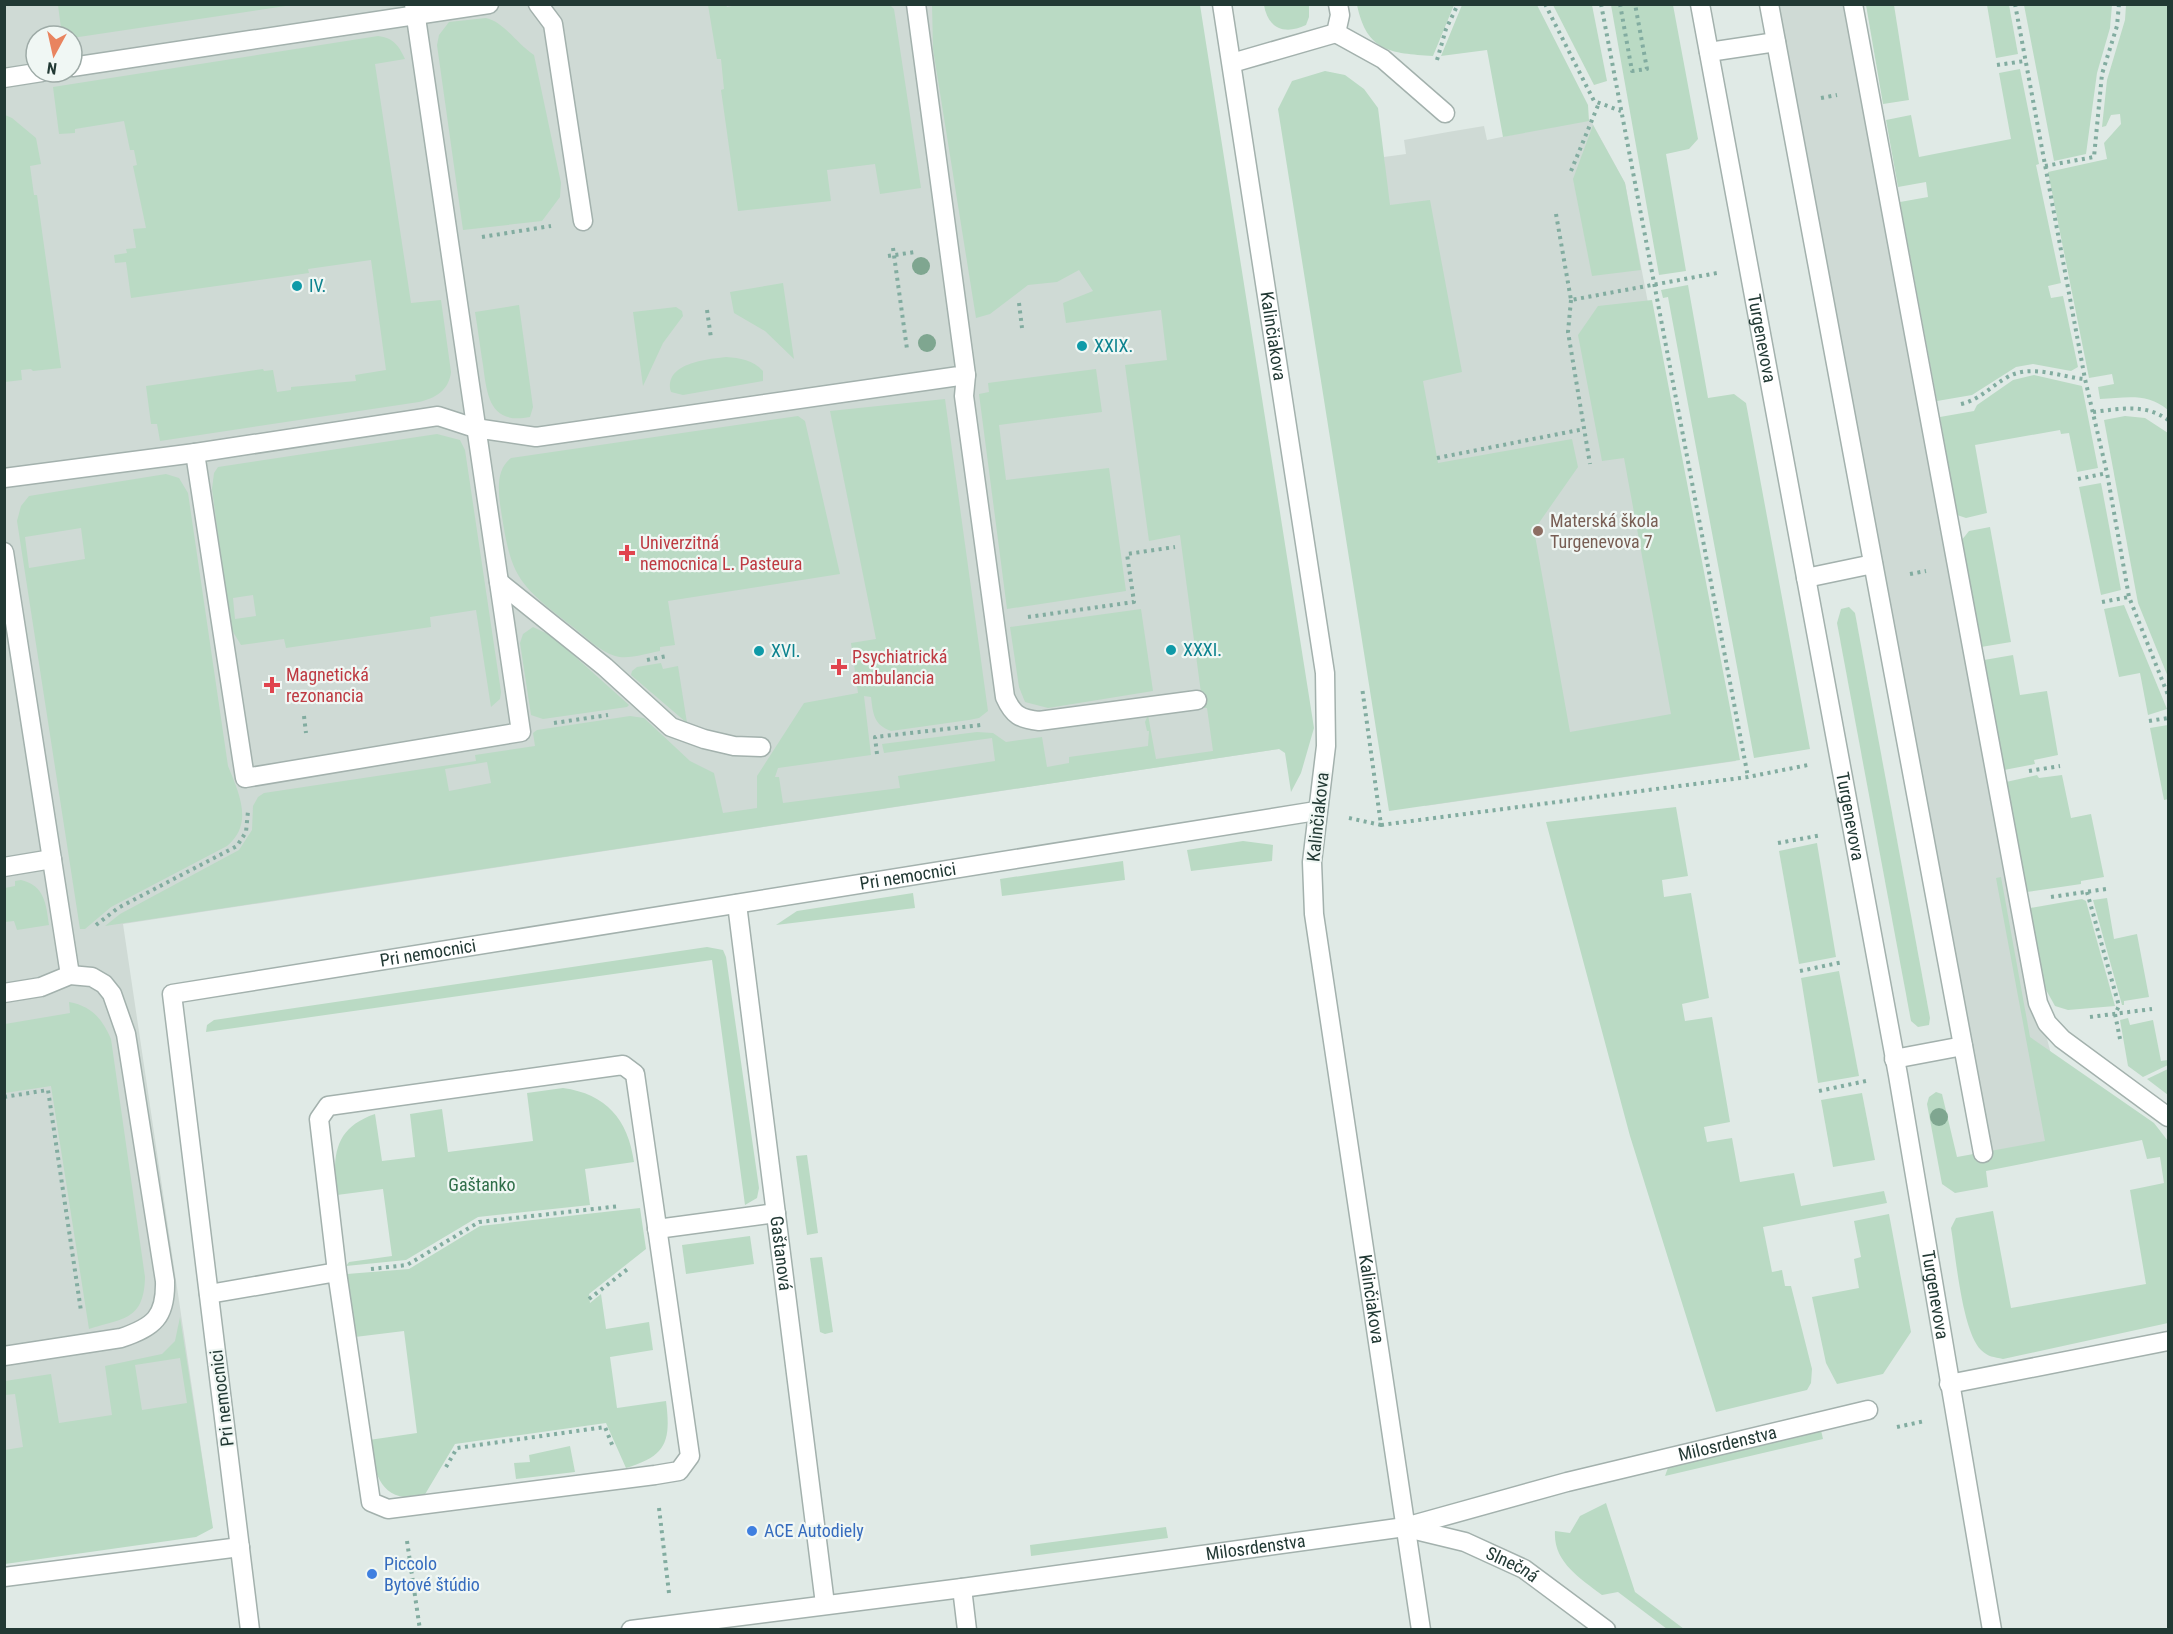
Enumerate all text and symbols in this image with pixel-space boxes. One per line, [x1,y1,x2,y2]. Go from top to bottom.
north arrow [24,24,84,84]
text: N [46,58,58,78]
place label: IV. [309,275,326,296]
marker: IV. [290,279,304,293]
street label: Kalinčiakova [1256,290,1291,382]
street label: Turgenevova [1744,292,1781,384]
place label: XXIX. [1094,335,1133,356]
marker: XXIX. [1075,339,1089,353]
place label: Materská škola Turgenevova 7 [1550,510,1659,552]
marker: Materská škola Turgenevova 7 [1531,524,1545,538]
place label: Univerzitná nemocnica L. Pasteura [640,532,802,574]
marker: Univerzitná nemocnica L. Pasteura [618,544,636,562]
place label: XXXI. [1183,639,1222,660]
place label: XVI. [771,640,800,661]
marker: XXXI. [1164,643,1178,657]
marker: XVI. [752,644,766,658]
place label: Psychiatrická ambulancia [852,646,947,688]
marker: Psychiatrická ambulancia [830,658,848,676]
place label: Magnetická rezonancia [286,664,369,706]
marker: Magnetická rezonancia [263,676,281,694]
street label: Turgenevova [1832,770,1869,862]
street label: Kalinčiakova [1302,771,1333,863]
street label: Pri nemocnici [858,858,957,894]
street label: Pri nemocnici [378,935,478,971]
park label: Gaštanko [448,1174,516,1195]
street label: Gaštanová [766,1215,797,1292]
street label: Turgenevova [1918,1249,1954,1341]
street label: Kalinčiakova [1355,1253,1389,1345]
street label: Pri nemocnici [205,1349,238,1448]
street label: Milosrdenstva [1676,1421,1779,1465]
place label: ACE Autodiely [764,1520,864,1541]
marker: ACE Autodiely [745,1524,759,1538]
street label: Milosrdenstva [1204,1530,1307,1564]
street label: Slnečná [1483,1542,1543,1586]
place label: Piccolo Bytové štúdio [384,1553,480,1595]
marker: Piccolo Bytové štúdio [365,1567,379,1581]

